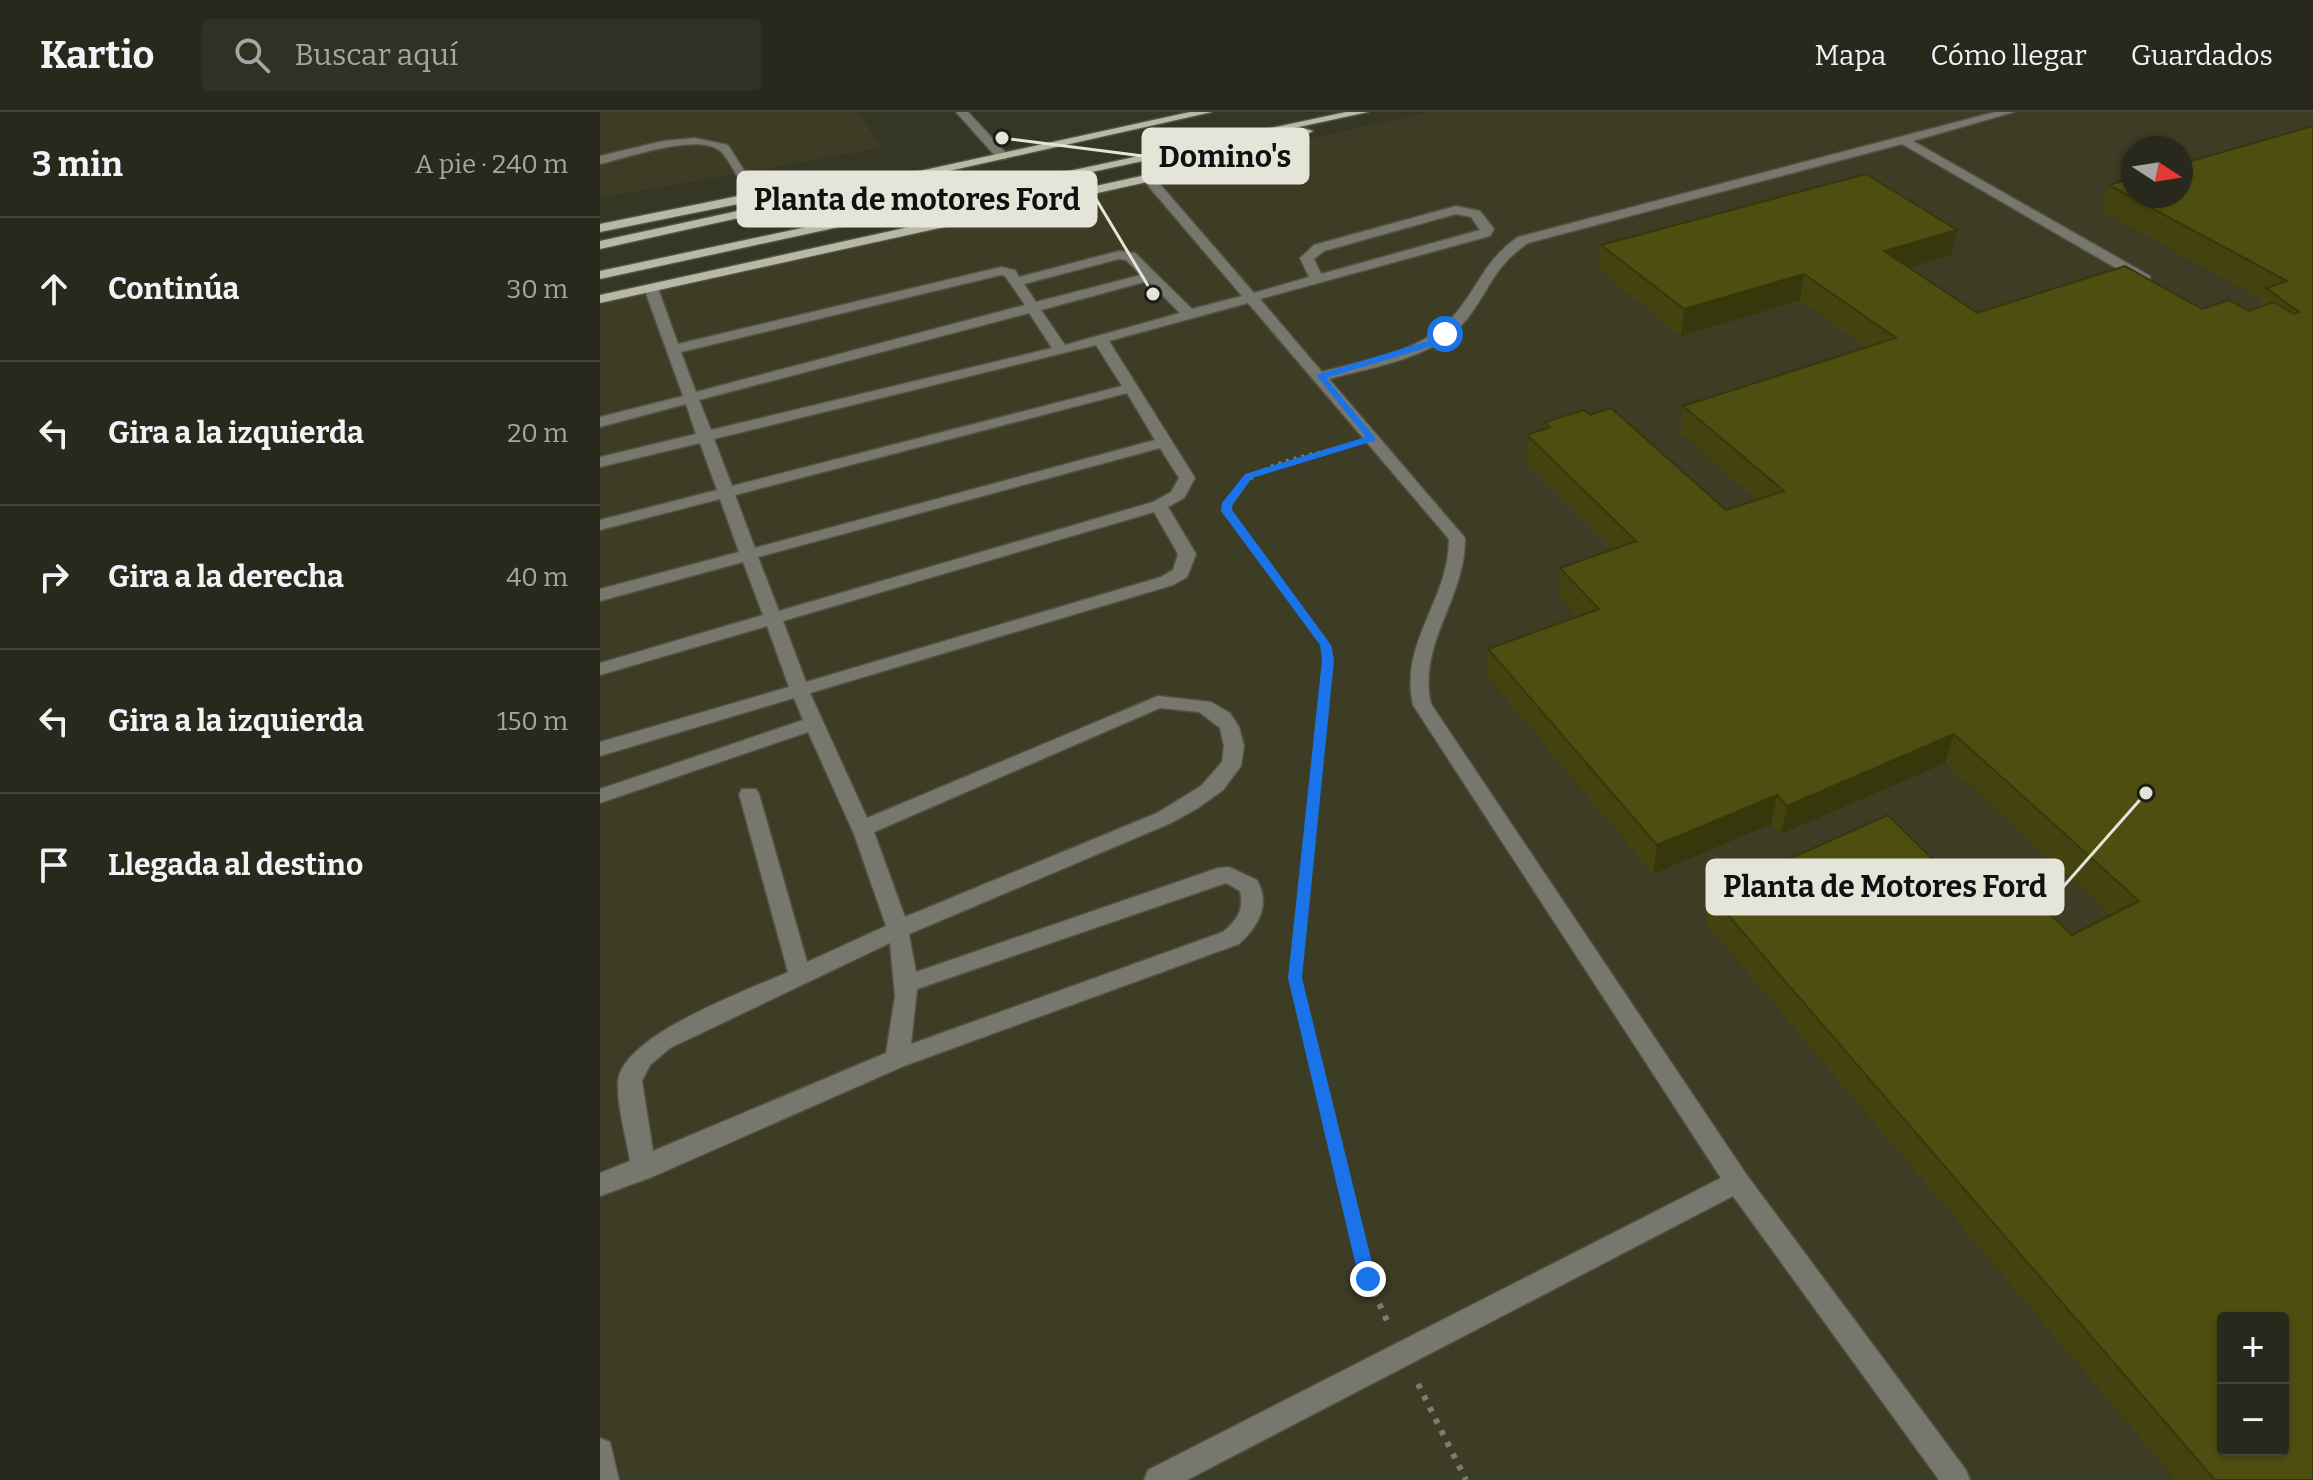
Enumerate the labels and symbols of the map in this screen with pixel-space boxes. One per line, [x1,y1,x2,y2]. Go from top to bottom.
callout: Domino's [1143,129,1308,183]
north arrow [2121,136,2193,208]
text: Domino's [1159,139,1291,175]
callout: Planta de motores Ford [738,172,1096,226]
text: Planta de motores Ford [754,182,1080,218]
route start [1427,316,1463,352]
callout: Planta de Motores Ford [1707,860,2063,914]
text: Planta de Motores Ford [1723,869,2047,905]
route end [1350,1261,1386,1297]

